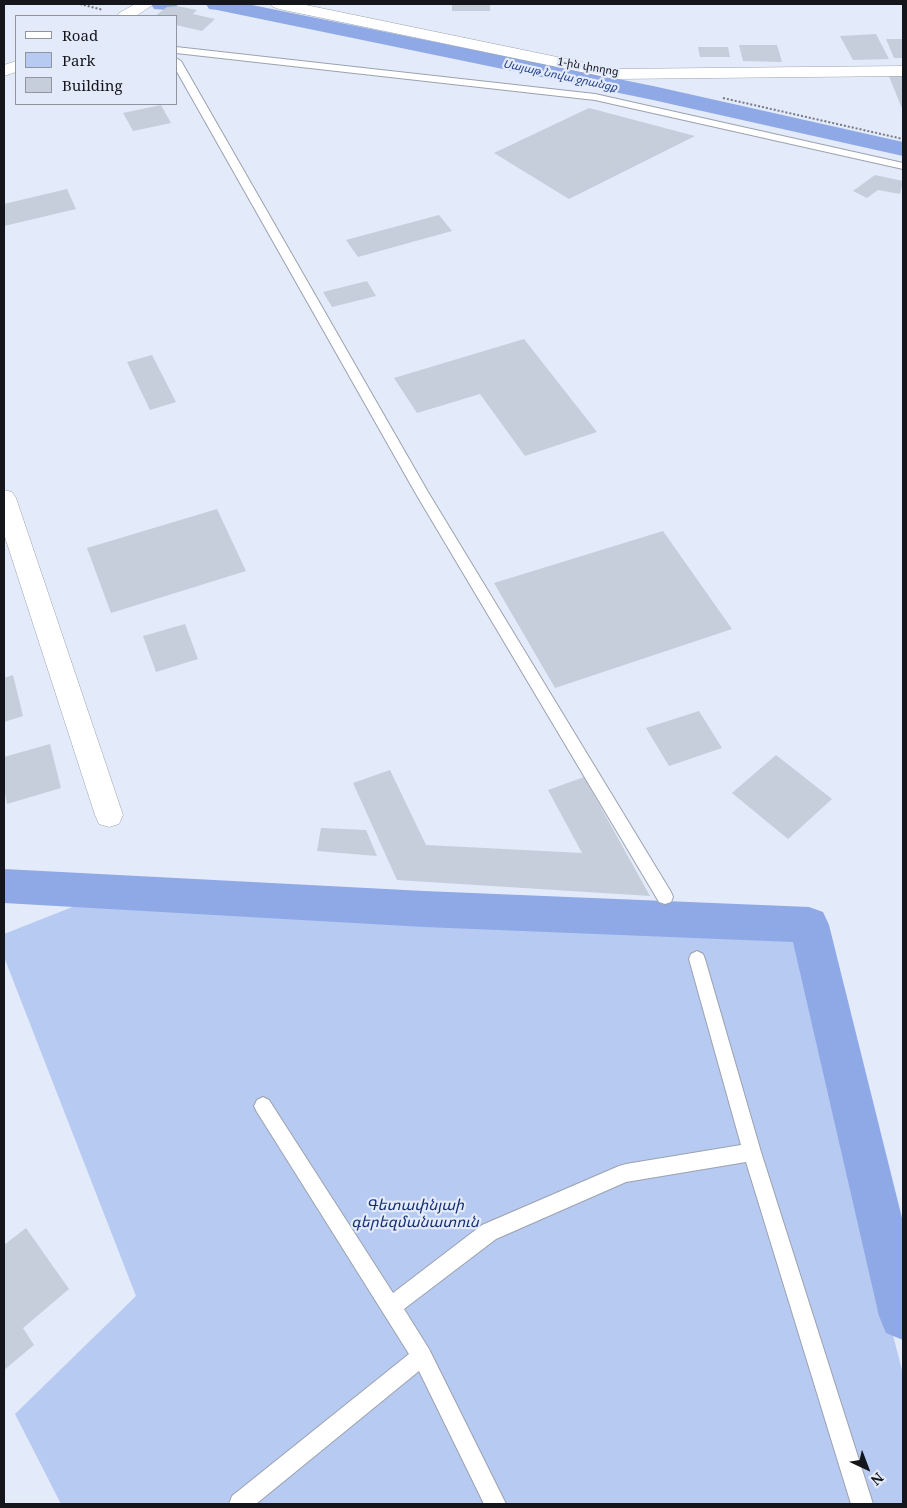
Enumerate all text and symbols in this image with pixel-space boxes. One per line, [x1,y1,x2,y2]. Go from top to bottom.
legend [15,15,178,105]
text: Road [62,25,98,45]
text: Park [62,50,95,70]
street label: 1-ին փողոց [556,55,620,79]
water label: Սայաթ Նովա ջրանցք [502,57,618,95]
text: Building [62,75,123,95]
park label: Գետափնյաի գերեզմանատուն [351,1197,479,1232]
north arrow [842,1443,892,1493]
text: N [867,1469,888,1490]

